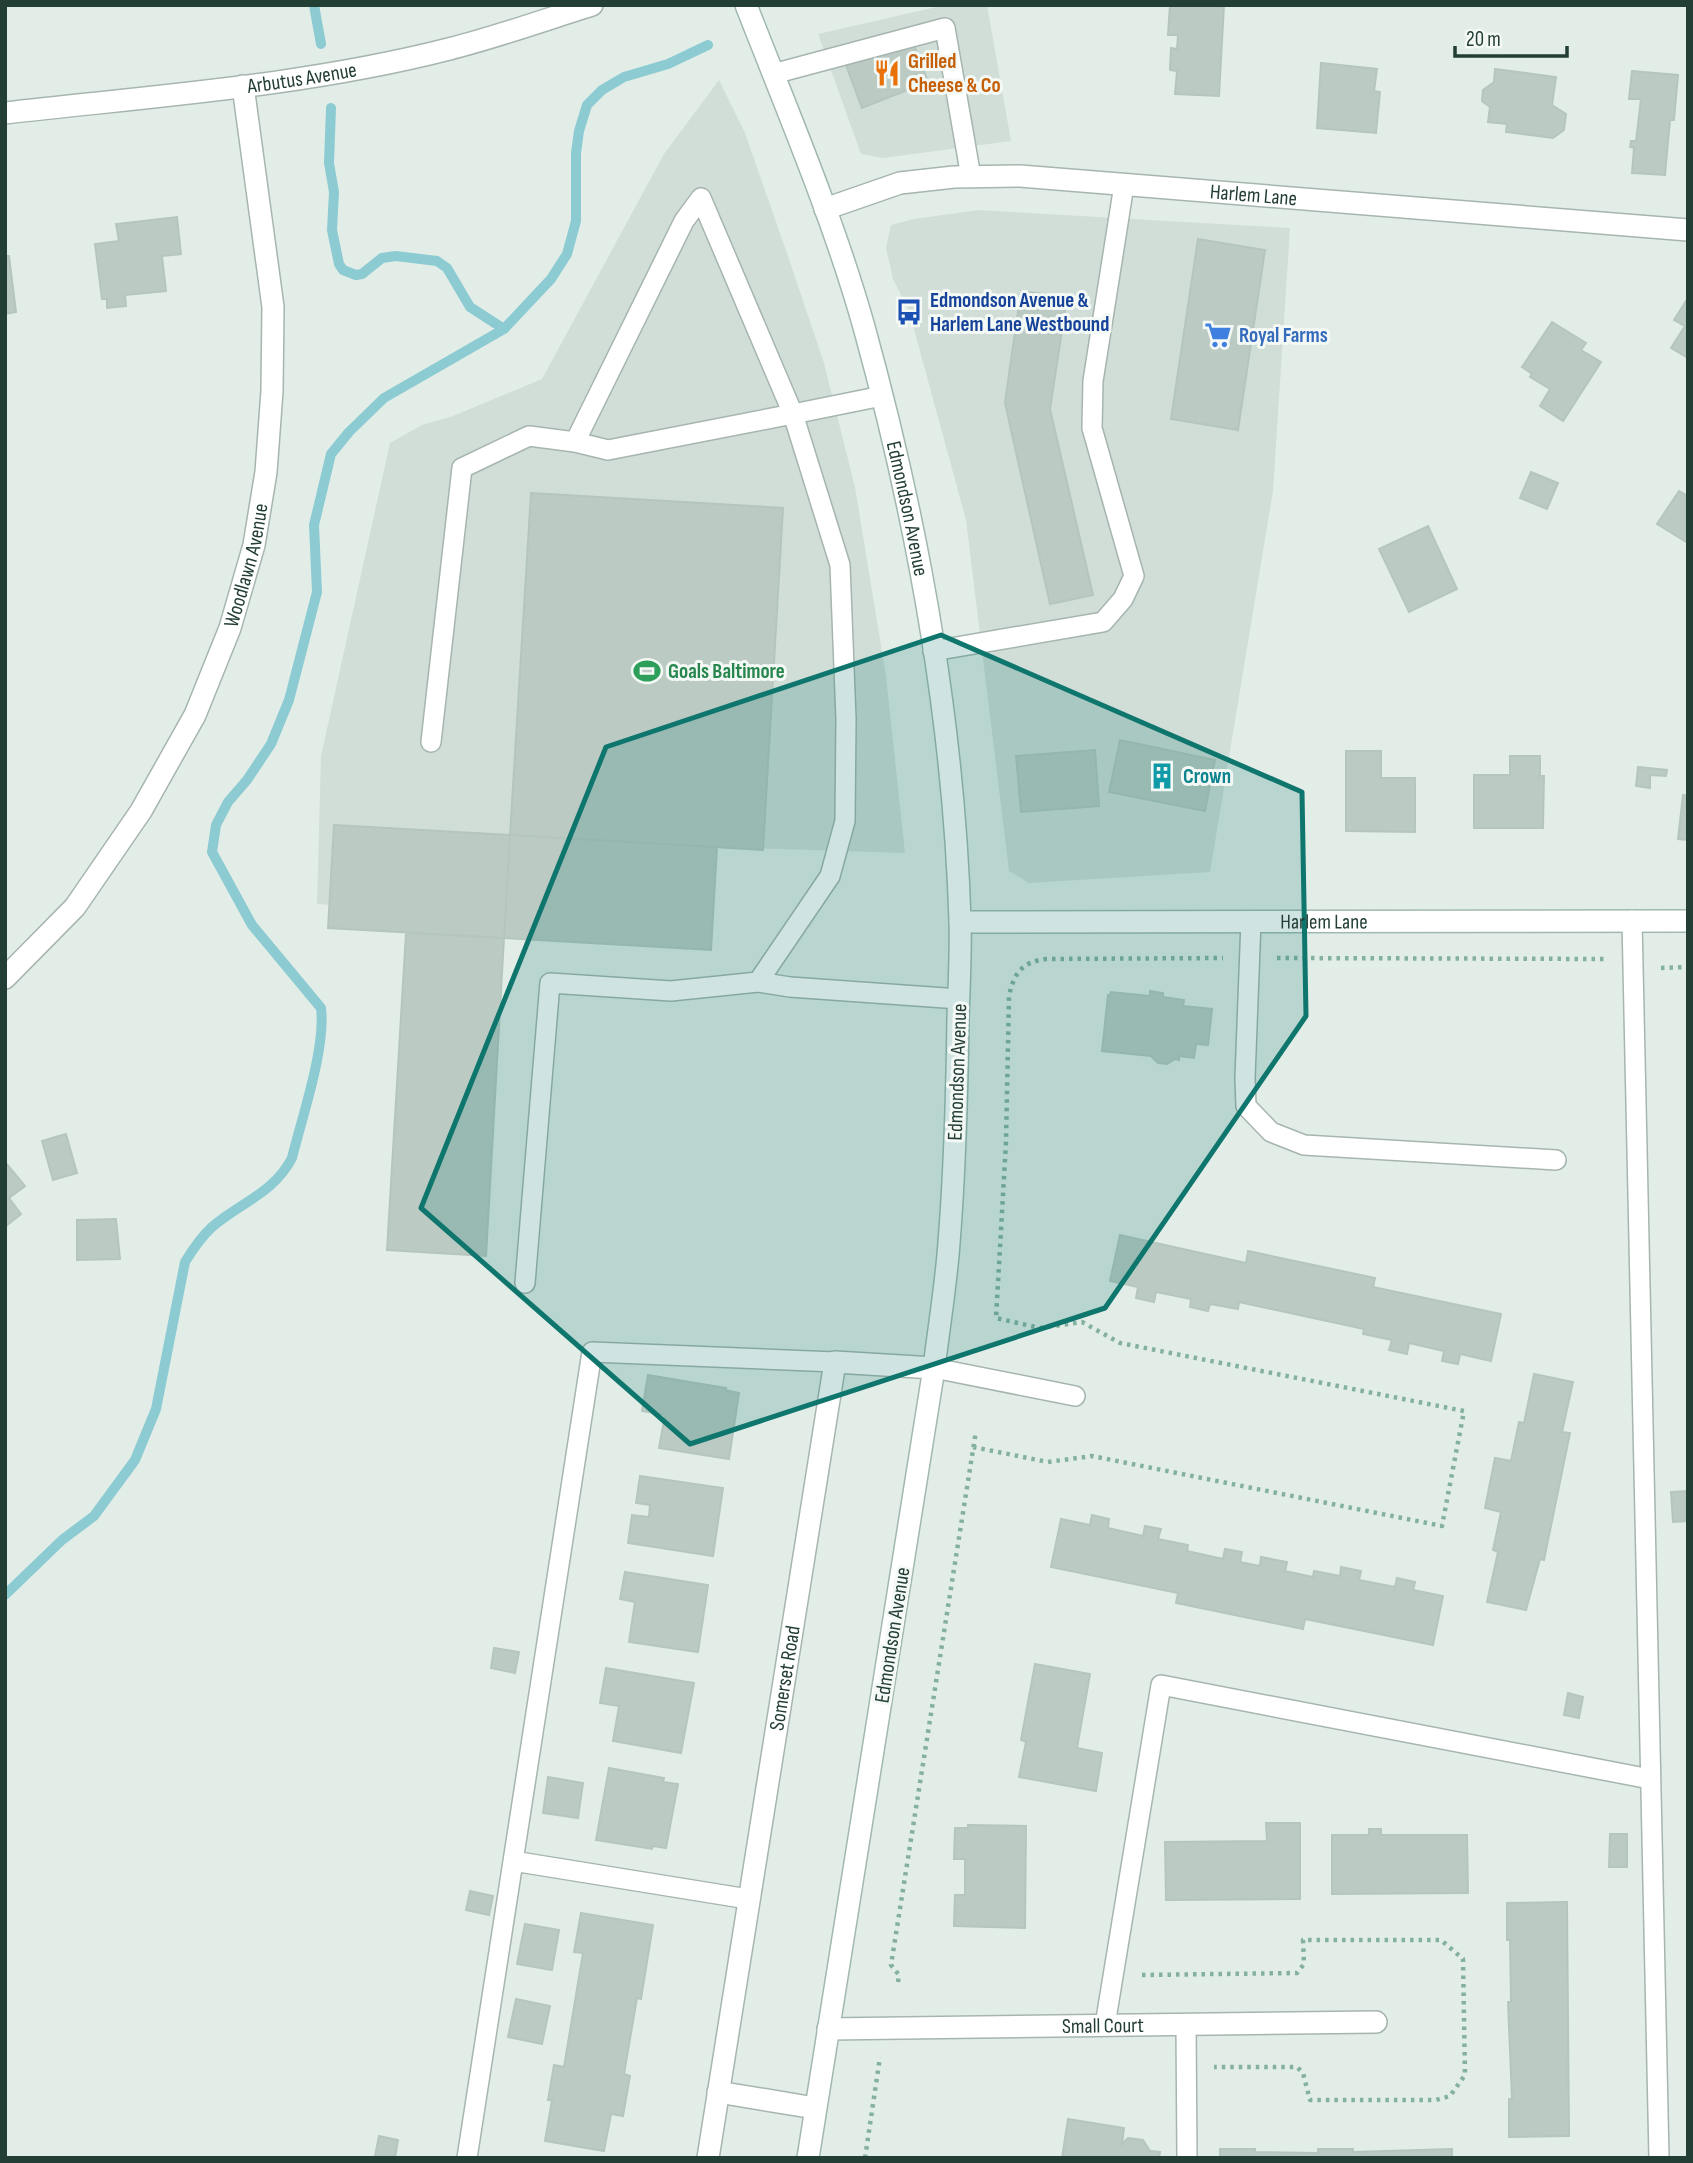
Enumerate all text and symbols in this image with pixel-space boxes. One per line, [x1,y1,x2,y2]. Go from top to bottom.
scale bar [1455,14,1567,58]
text: 20 m [1466,27,1501,52]
place label: Grilled Cheese & Co [908,49,1001,98]
street label: Arbutus Avenue [245,57,359,99]
restaurant icon: Grilled Cheese & Co [872,58,902,88]
street label: Harlem Lane [1209,179,1298,211]
place label: Edmondson Avenue & Harlem Lane Westbound [930,288,1109,337]
bus stop icon: Edmondson Avenue & Harlem Lane Westbound [894,297,924,327]
supermarket icon: Royal Farms [1203,320,1233,350]
place label: Royal Farms [1239,323,1328,348]
street label: Edmondson Avenue [881,439,933,578]
street label: Woodlawn Avenue [219,502,274,630]
sports icon: Goals Baltimore [632,656,662,686]
place label: Goals Baltimore [668,659,785,684]
building icon: Crown [1147,761,1177,791]
place label: Crown [1183,764,1231,789]
street label: Harlem Lane [1280,909,1368,935]
street label: Edmondson Avenue [943,1003,972,1141]
street label: Edmondson Avenue [869,1565,916,1705]
street label: Somerset Road [764,1624,806,1732]
street label: Small Court [1062,2013,1144,2039]

